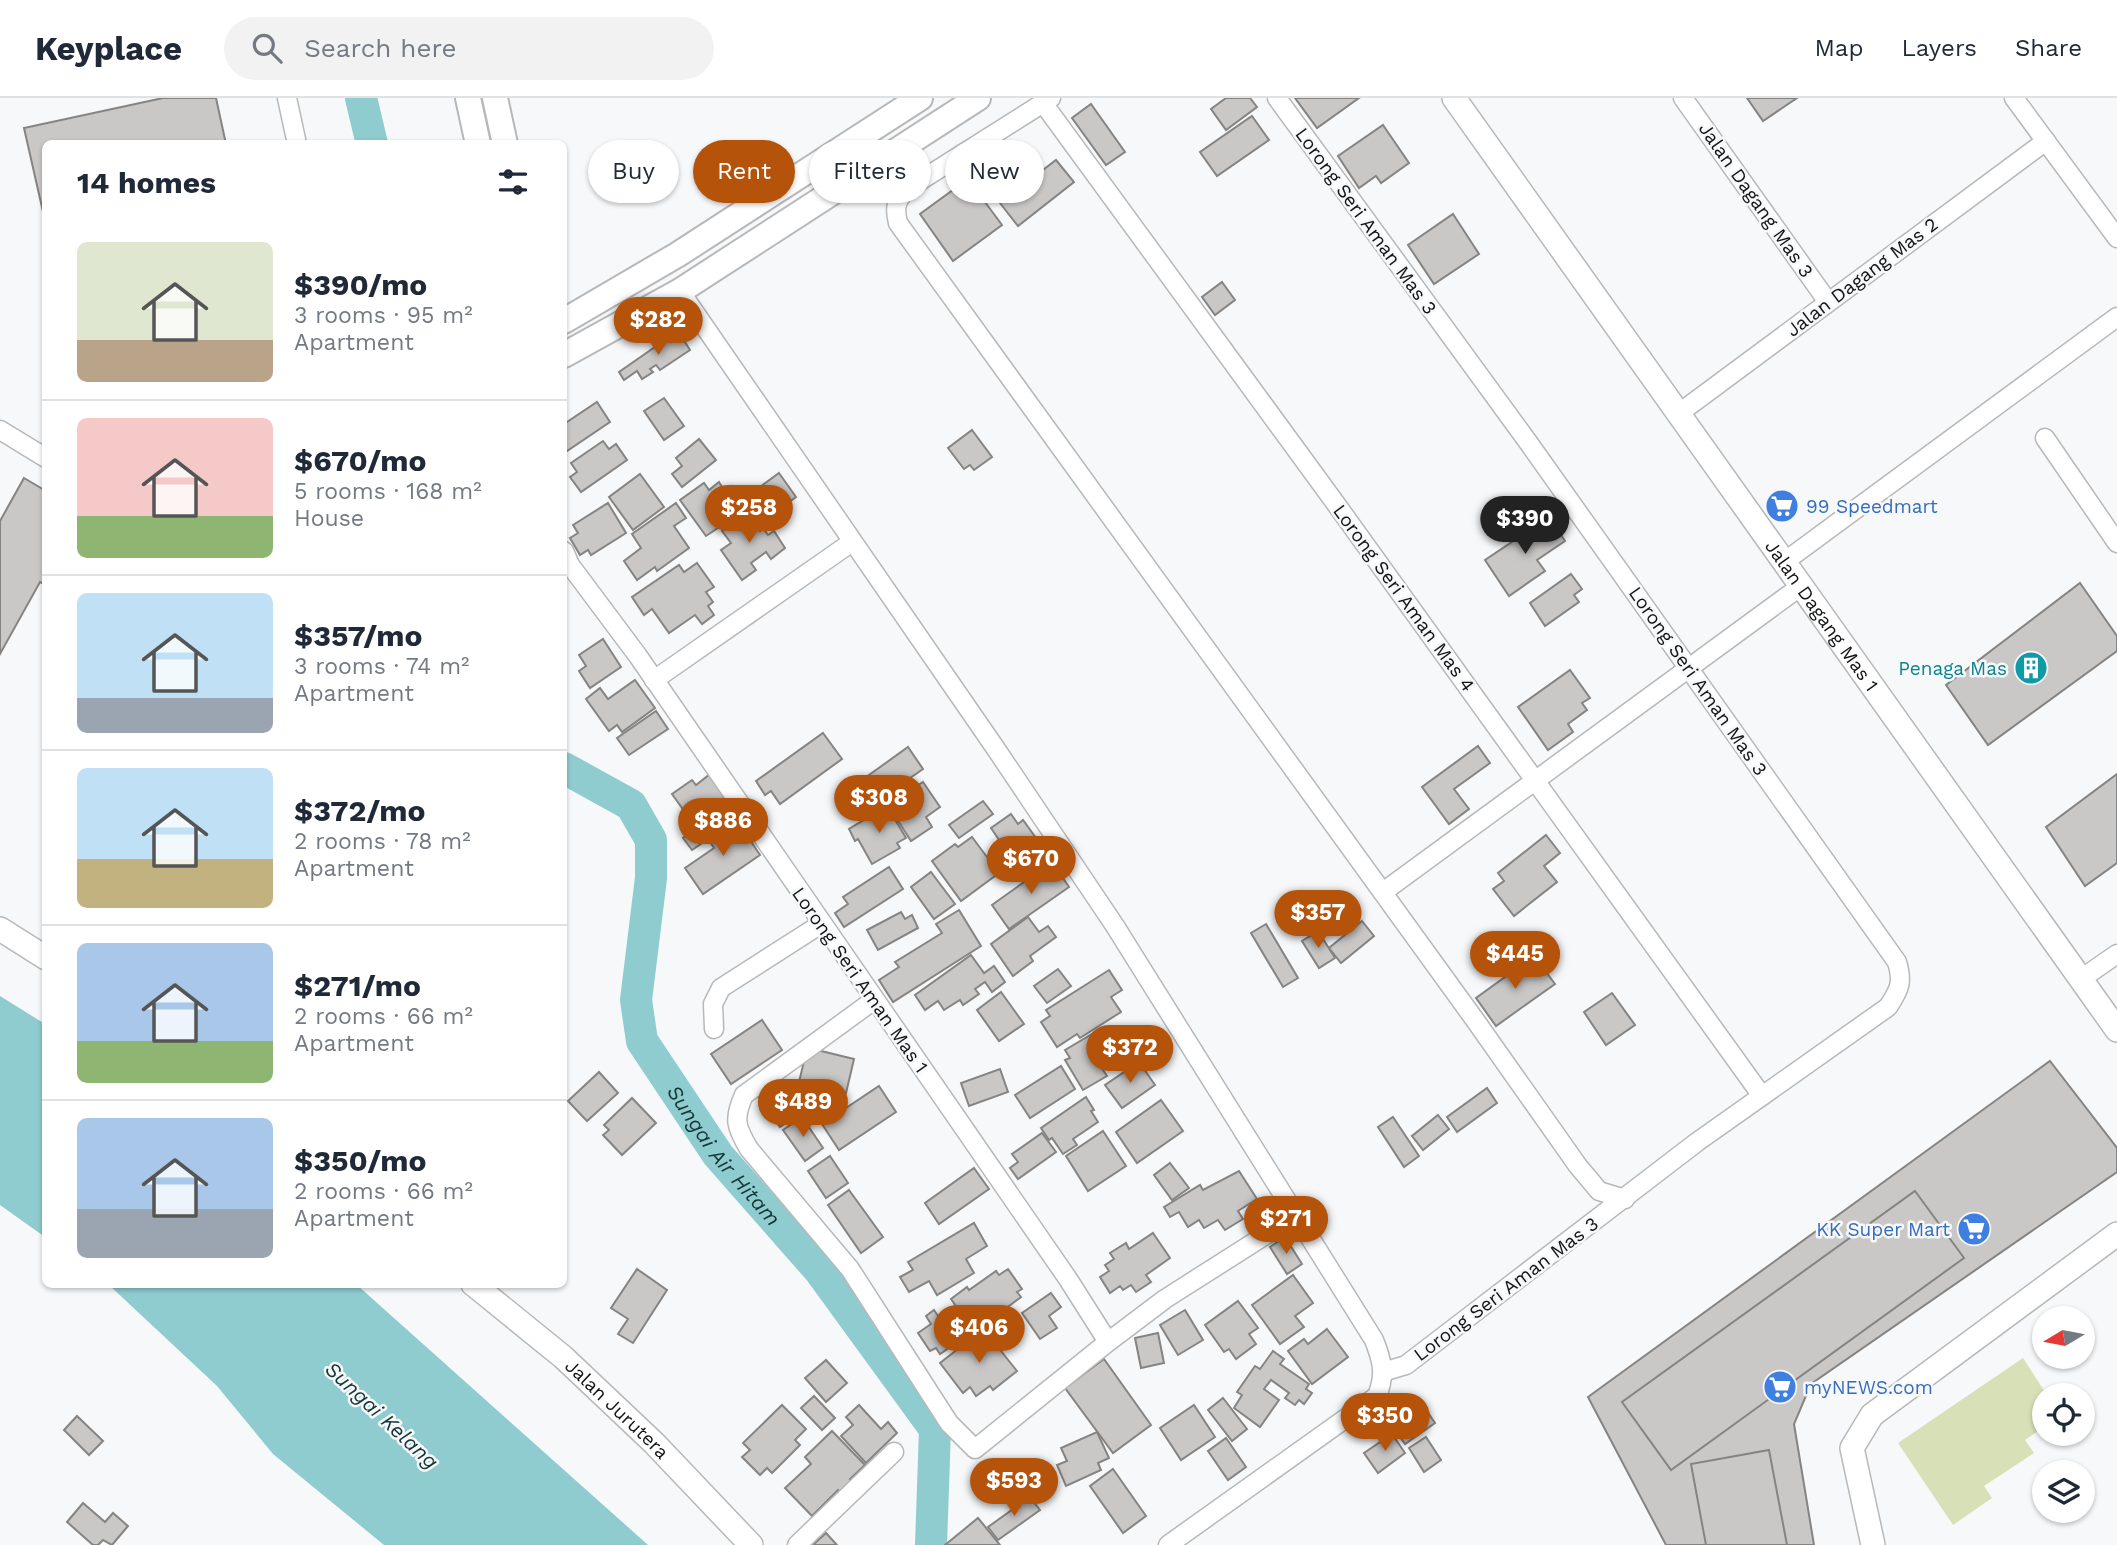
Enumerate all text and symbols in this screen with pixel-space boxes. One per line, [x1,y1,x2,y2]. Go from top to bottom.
search box [224,17,714,80]
text: Keyplace [35,29,182,68]
icon: search [248,29,286,67]
text: Search here [304,33,457,63]
text: Map [1815,34,1863,62]
text: Layers [1901,34,1977,62]
text: Share [2015,34,2082,62]
street label: Jalan Dagang Mas 3 [1694,118,1818,282]
street label: Lorong Seri Aman Mas 3 [1290,123,1442,319]
chip: Buy [588,140,679,203]
chip: Rent [693,140,795,203]
chip: Filters [809,140,931,203]
chip: New [945,140,1044,203]
icon: filters [494,163,532,201]
text: 14 homes [77,165,216,200]
street label: Jalan Dagang Mas 2 [1782,212,1942,342]
text: $390/mo [294,267,427,302]
icon: home [133,270,217,354]
pin: $282 [617,298,699,357]
text: 3 rooms · 95 m² [294,302,473,329]
text: $282 [630,306,686,333]
text: Apartment [294,329,414,356]
text: $670/mo [294,443,426,478]
icon: home [133,446,217,530]
text: 5 rooms · 168 m² [294,478,482,505]
pin: $258 [708,486,790,545]
supermarket icon: 99 Speedmart [1763,487,1801,525]
text: $258 [721,494,777,521]
place label: 99 Speedmart [1806,495,1938,518]
pin: $390 [1484,496,1566,556]
street label: Lorong Seri Aman Mas 4 [1328,500,1480,696]
text: House [294,505,364,532]
text: $390 [1496,505,1554,532]
street label: Jalan Dagang Mas 1 [1760,535,1884,696]
street label: Lorong Seri Aman Mas 3 [1624,582,1772,780]
text: $357/mo [294,618,422,653]
icon: home [133,621,217,705]
building icon: Penaga Mas [2012,649,2050,687]
text: 3 rooms · 74 m² [294,653,469,680]
place label: Penaga Mas [1898,657,2007,680]
text: Apartment [294,680,414,707]
pin: $308 [838,776,920,835]
text: $308 [850,784,908,811]
text: $372/mo [294,793,426,828]
icon: home [133,796,217,880]
pin: $886 [682,798,764,858]
text: $886 [694,807,752,834]
text: 2 rooms · 78 m² [294,828,471,855]
pin: $670 [990,836,1072,896]
text: $670 [1003,845,1059,872]
text: Apartment [294,855,414,882]
street label: Lorong Seri Aman Mas 1 [787,883,933,1077]
pin: $357 [1277,890,1359,950]
text: $357 [1290,899,1346,926]
pin: $445 [1474,932,1556,991]
text: $445 [1486,940,1544,967]
text: $271/mo [294,968,421,1003]
icon: home [133,971,217,1055]
text: 2 rooms · 66 m² [294,1003,473,1030]
pin: $372 [1089,1026,1171,1085]
text: Apartment [294,1030,414,1057]
text: $372 [1102,1034,1158,1061]
water label: Sungai Air Hitam [662,1080,786,1230]
pin: $489 [762,1080,844,1139]
text: $489 [774,1088,832,1115]
text: $350/mo [294,1143,426,1178]
icon: home [133,1146,217,1230]
text: 2 rooms · 66 m² [294,1178,473,1205]
pin: $271 [1245,1196,1327,1256]
text: Apartment [294,1205,414,1232]
text: $271 [1260,1205,1312,1232]
supermarket icon: KK Super Mart [1955,1210,1993,1248]
street label: Lorong Seri Aman Mas 3 [1409,1212,1603,1366]
place label: KK Super Mart [1816,1218,1950,1241]
pin: $406 [938,1306,1020,1365]
north arrow [2032,1306,2095,1368]
map controls [2032,1306,2095,1523]
text: $406 [950,1314,1008,1341]
street label: Jalan Jurutera [561,1354,674,1464]
water label: Sungai Kelang [320,1356,444,1474]
supermarket icon: myNEWS.com [1761,1368,1799,1406]
place label: myNEWS.com [1804,1376,1933,1399]
button: locate [2032,1383,2095,1446]
pin: $350 [1344,1394,1426,1453]
text: $350 [1357,1402,1413,1429]
pin: $593 [973,1458,1055,1518]
button: layers [2032,1460,2095,1523]
text: $593 [986,1467,1042,1494]

